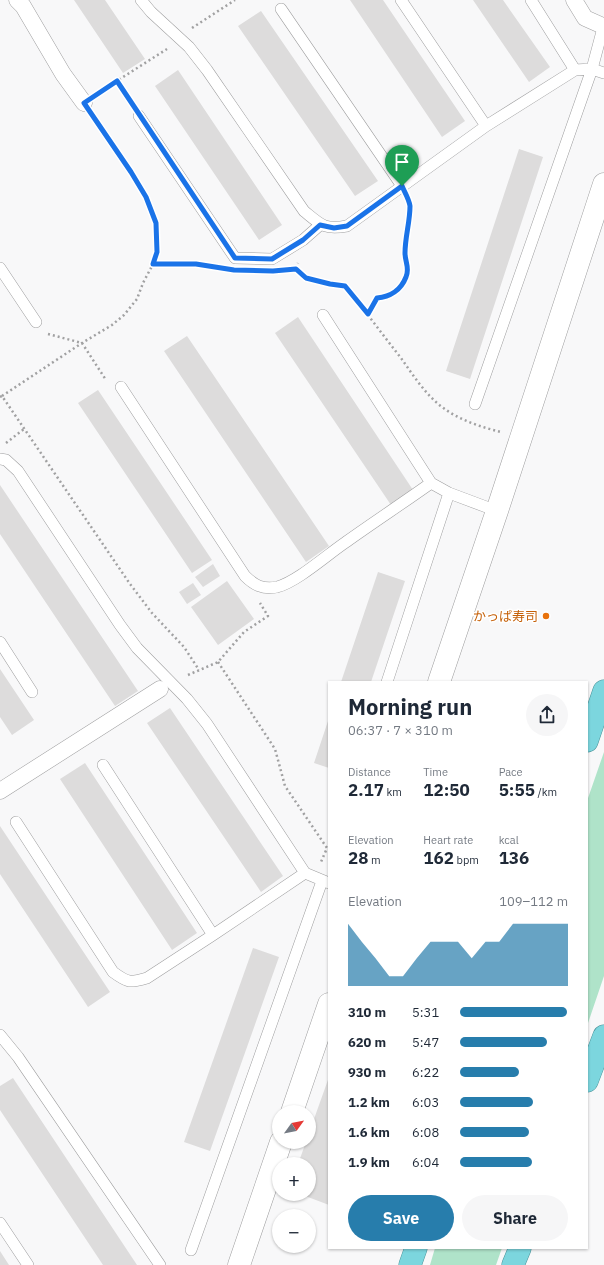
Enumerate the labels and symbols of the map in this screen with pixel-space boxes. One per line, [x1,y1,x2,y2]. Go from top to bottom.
pin [385,145,419,186]
place label: かっぱ寿司 [473,608,538,625]
marker: かっぱ寿司 [541,611,551,621]
north arrow [272,1105,316,1149]

